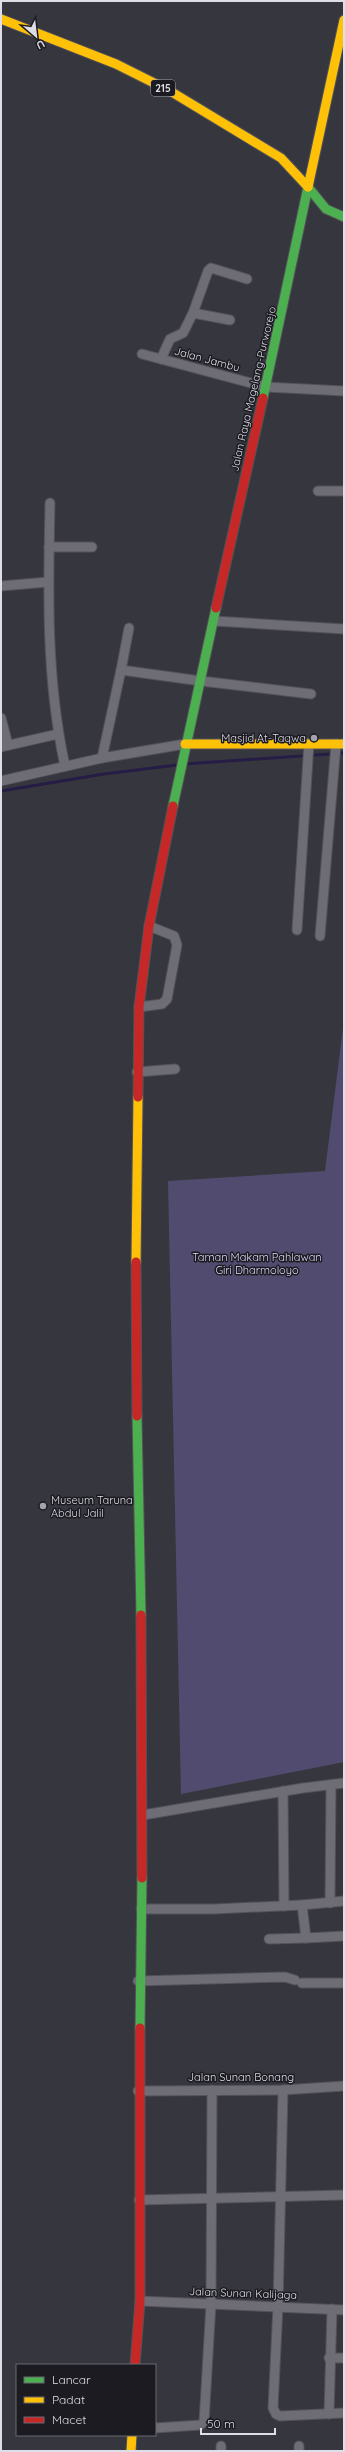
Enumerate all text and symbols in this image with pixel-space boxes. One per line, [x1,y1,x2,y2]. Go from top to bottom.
north arrow [16,16,56,56]
text: U [34,37,47,53]
road number: 215 [151,80,175,96]
street label: Jalan Raya Magelang-Purworejo [227,305,279,473]
street label: Jalan Jambu [173,344,241,374]
place label: Masjid At-Taqwa [221,731,306,745]
marker: Masjid At-Taqwa [309,733,319,743]
park label: Taman Makam Pahlawan Giri Dharmoloyo [192,1250,322,1277]
place label: Museum Taruna Abdul Jalil [51,1493,133,1520]
marker: Museum Taruna Abdul Jalil [38,1501,48,1511]
street label: Jalan Sunan Bonang [188,2070,294,2084]
street label: Jalan Sunan Kalijaga [189,2284,297,2302]
legend [16,2364,156,2436]
text: Lancar [52,2372,91,2387]
text: Padat [52,2392,85,2407]
scale bar [201,2410,275,2436]
text: Macet [52,2412,86,2427]
text: 50 m [207,2416,235,2431]

